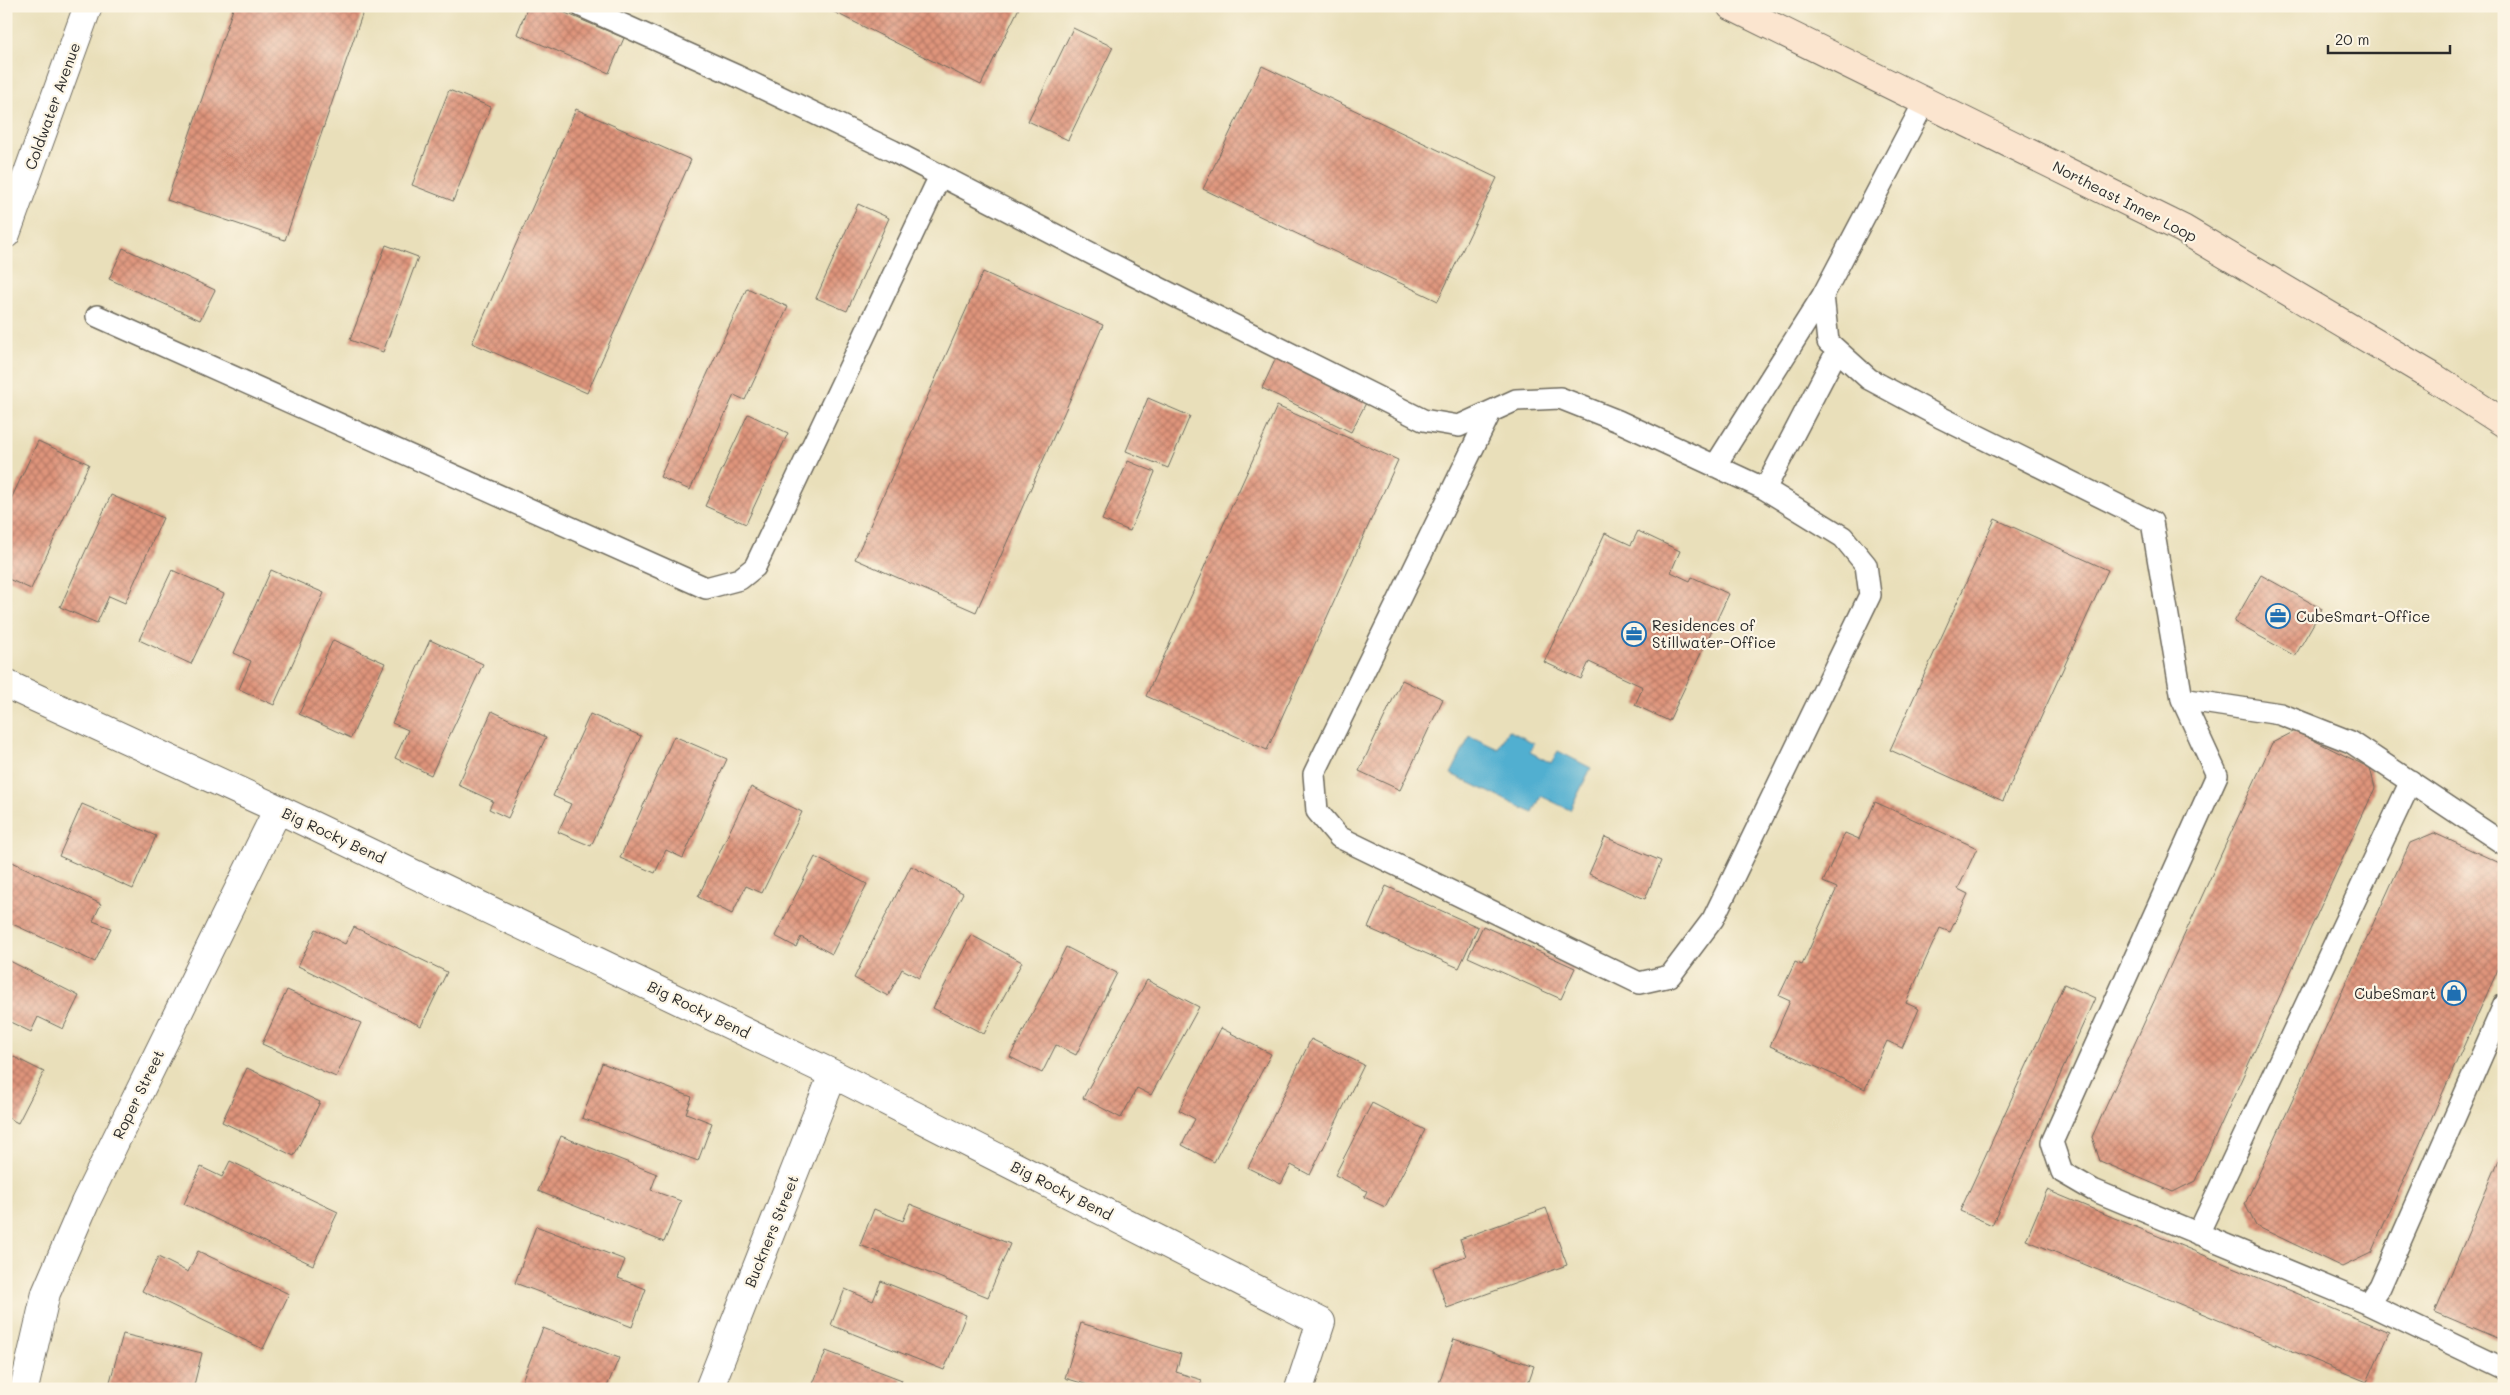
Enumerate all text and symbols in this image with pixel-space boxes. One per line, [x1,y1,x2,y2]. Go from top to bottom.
scale bar [2328,22,2450,54]
text: 20 m [2335,29,2369,49]
street label: Coldwater Avenue [20,40,84,172]
street label: Northeast Inner Loop [2049,156,2201,246]
office icon: CubeSmart-Office [2265,603,2291,629]
place label: CubeSmart-Office [2296,606,2430,626]
place label: Residences of Stillwater-Office [1652,615,1776,652]
office icon: Residences of Stillwater-Office [1621,621,1647,647]
street label: Big Rocky Bend [279,802,389,868]
street label: Big Rocky Bend [644,976,754,1042]
shop icon: CubeSmart [2441,980,2467,1006]
place label: CubeSmart [2354,983,2436,1003]
street label: Roper Street [108,1046,168,1142]
street label: Big Rocky Bend [1008,1156,1116,1224]
street label: Buckners Street [739,1172,803,1290]

